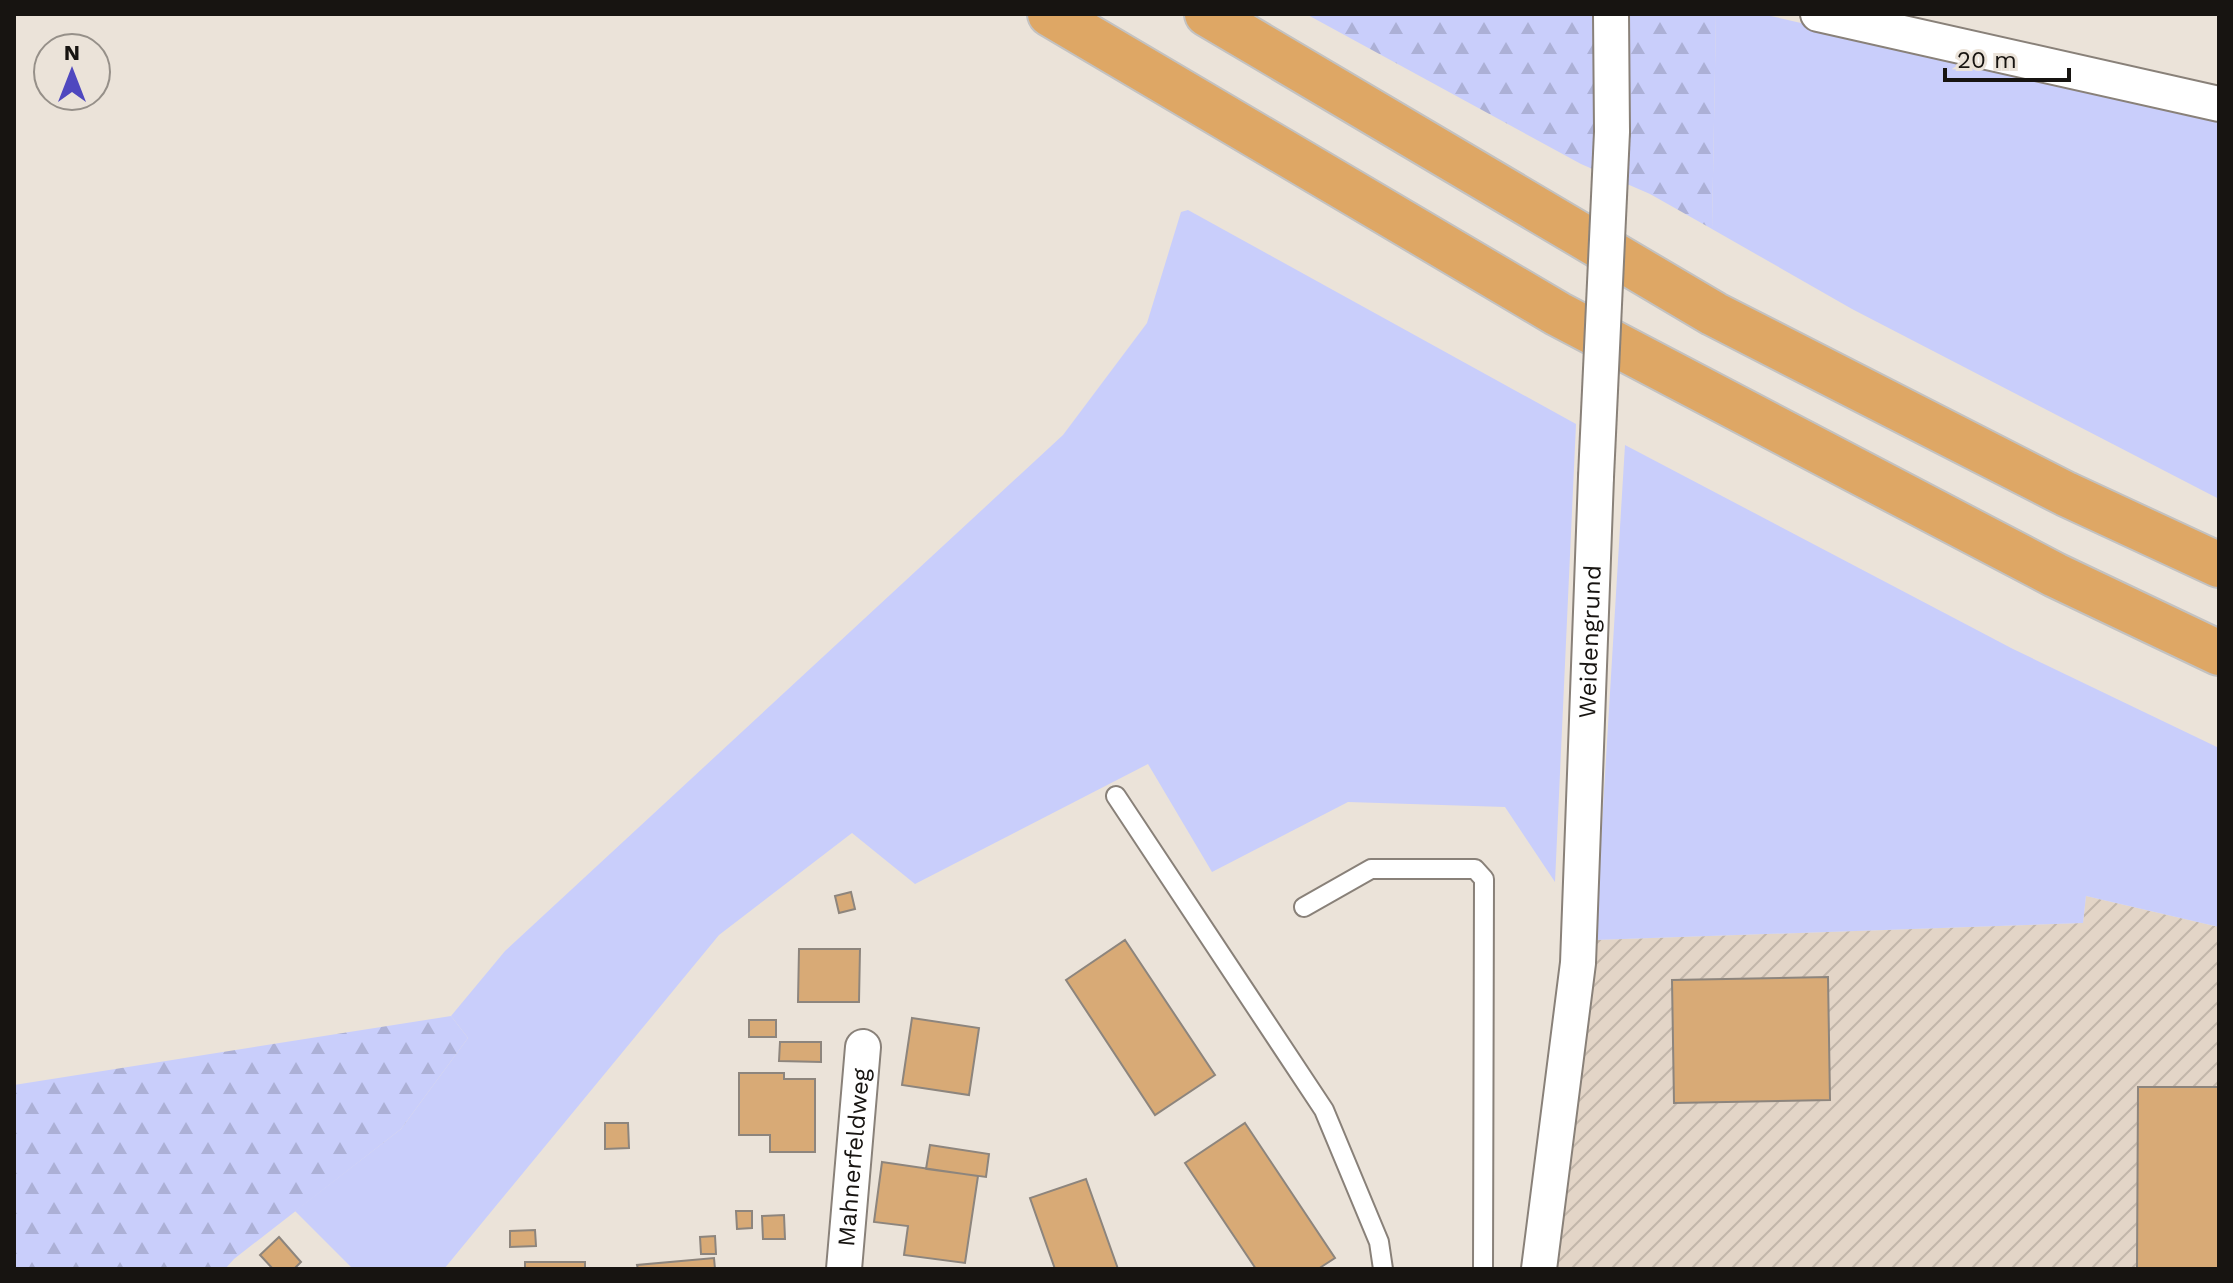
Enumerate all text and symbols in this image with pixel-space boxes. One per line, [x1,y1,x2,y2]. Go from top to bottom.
north arrow [32,32,112,112]
scale bar [1945,32,2069,82]
text: N [64,40,80,65]
text: 20 m [1957,46,2017,74]
street label: Weidengrund [1573,564,1607,719]
street label: Mahnerfeldweg [832,1067,875,1248]

